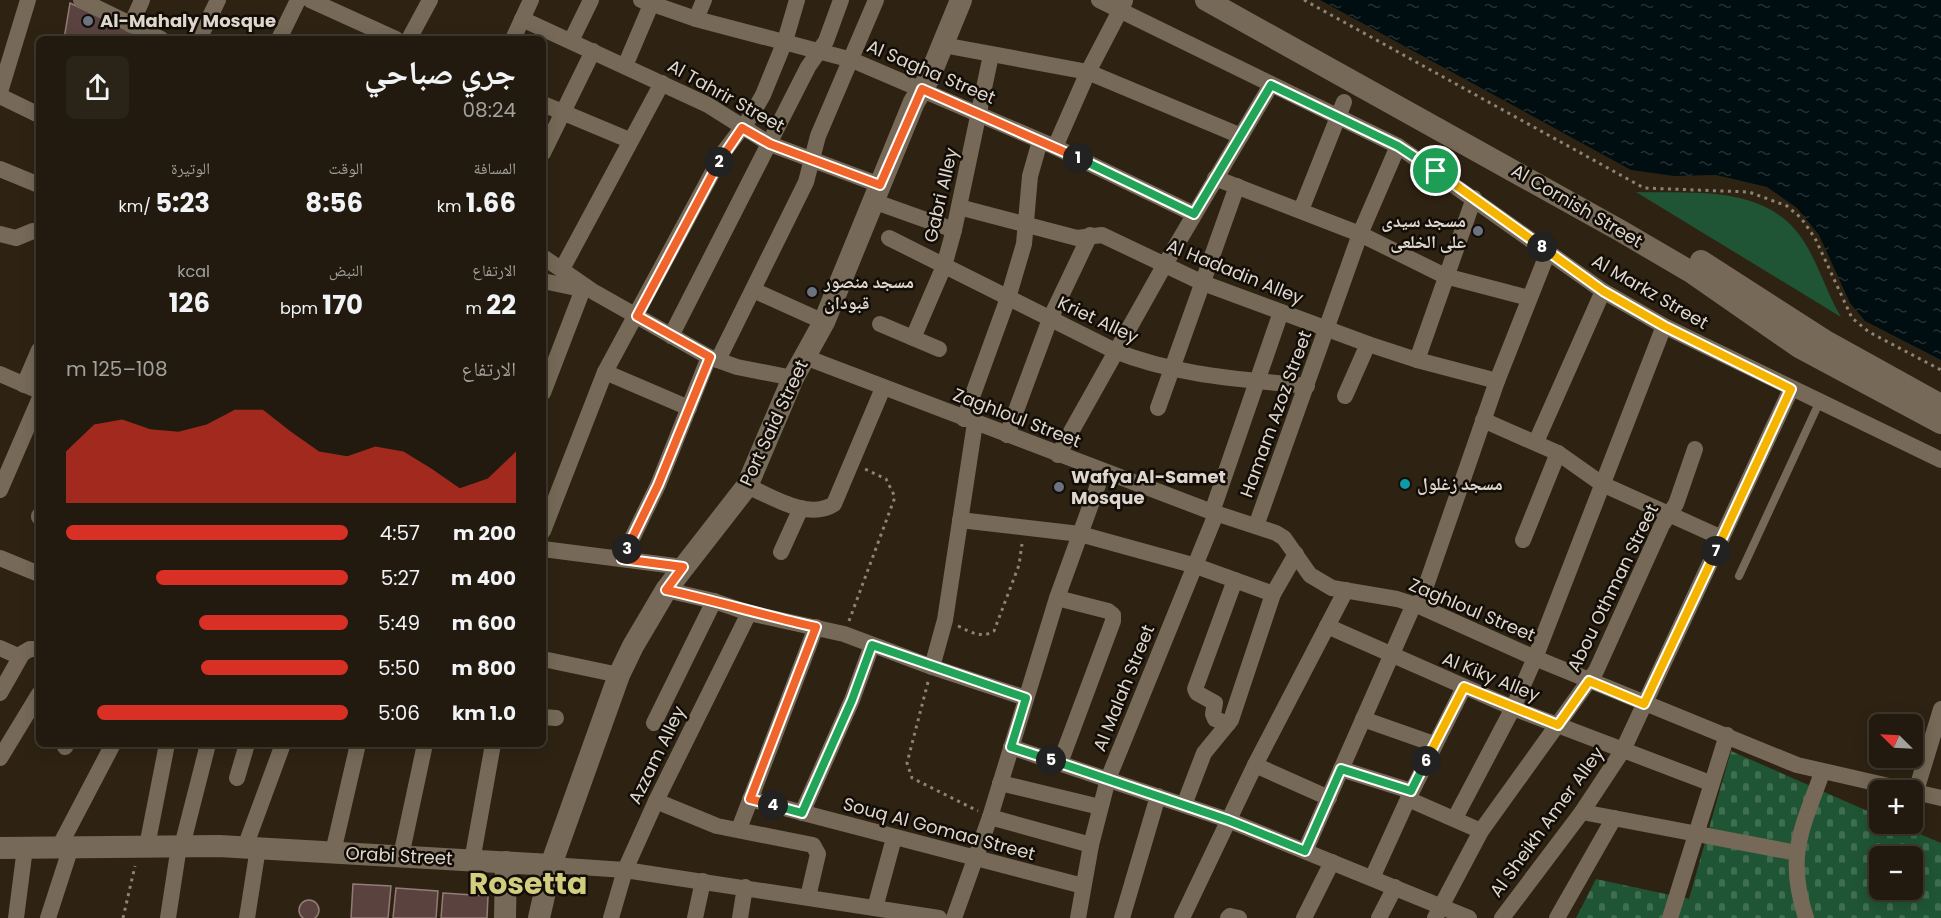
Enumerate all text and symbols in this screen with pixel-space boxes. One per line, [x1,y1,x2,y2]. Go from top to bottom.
place label: Al-Mahaly Mosque [100,8,276,33]
marker: Al-Mahaly Mosque [81,14,95,28]
street label: Al Sagha Street [863,33,999,110]
text: جري صباحي [364,49,516,96]
street label: Al Tahrir Street [663,53,789,138]
button: share [66,56,129,119]
text: 08:24 [462,96,516,124]
pin: 1 [1063,143,1093,173]
street label: Gabri Alley [917,145,964,245]
pin [1410,145,1461,196]
text: 1 [1075,146,1081,169]
pin: 2 [704,147,734,177]
text: 2 [714,150,724,173]
icon: arrive [1419,154,1452,187]
text: الوتيرة [171,157,210,180]
text: الوقت [329,157,363,180]
text: المسافة [474,157,516,180]
street label: Al Cornish Street [1507,158,1648,253]
text: 5:23 [155,185,210,221]
text: 8:56 [305,185,363,221]
text: 1.66 [466,185,516,221]
text: /km [119,195,155,218]
text: km [437,195,466,218]
place label: مسجد سيدى على الخلعى [1381,208,1466,254]
marker: مسجد سيدى على الخلعى [1471,224,1485,238]
pin: 8 [1527,232,1557,262]
street label: Al Hadadin Alley [1163,233,1307,310]
text: 8 [1537,235,1547,258]
street label: Al Markz Street [1587,248,1713,335]
text: النبض [329,259,363,282]
text: الارتفاع [472,259,516,282]
text: kcal [177,260,210,283]
place label: مسجد منصور قبودان [823,269,914,315]
text: 126 [169,285,210,321]
marker: مسجد منصور قبودان [805,285,819,299]
text: 170 [322,287,363,323]
text: 22 [486,287,516,323]
street label: Kriet Alley [1054,290,1143,349]
text: bpm [280,297,322,320]
text: m [466,297,486,320]
street label: Hamam Azoz Street [1234,327,1317,501]
text: 108–125 m [66,355,168,383]
text: الارتفاع [461,355,516,383]
street label: Port Said Street [733,355,814,490]
street label: Zaghloul Street [950,382,1085,453]
place label: Wafya Al-Samet Mosque [1071,464,1226,510]
place label: مسجد زغلول [1417,471,1503,496]
marker: مسجد زغلول [1398,477,1412,491]
marker: Wafya Al-Samet Mosque [1052,480,1066,494]
street label: Abou Othman Street [1561,500,1664,676]
text: 4:57 [380,519,420,547]
text: 200 m [453,519,516,547]
pin: 3 [612,534,642,564]
pin: 7 [1701,536,1731,566]
text: 3 [622,537,632,560]
text: 7 [1712,539,1720,562]
text: 5:27 [381,564,420,592]
text: 400 m [451,564,516,592]
street label: Zaghloul Street [1405,572,1539,647]
text: 5:49 [378,609,420,637]
text: 600 m [452,609,516,637]
street label: Al Malah Street [1087,621,1160,755]
street label: Al Kiky Alley [1439,646,1544,707]
text: 5:50 [378,654,420,682]
text: 800 m [452,654,516,682]
text: 5:06 [378,699,420,727]
text: 1.0 km [452,699,516,727]
street label: Azzam Alley [622,702,691,808]
north arrow [1869,714,1923,768]
map controls [1869,714,1923,900]
street label: Al Sheikh Amer Alley [1483,741,1610,902]
pin: 5 [1036,745,1066,775]
pin: 6 [1411,746,1441,776]
text: 5 [1046,748,1056,771]
text: 6 [1421,749,1431,772]
button: + [1869,780,1923,834]
pin: 4 [758,790,788,820]
street label: Souq Al Gomaa Street [840,791,1038,866]
text: 4 [768,793,778,816]
street label: Orabi Street [345,840,453,871]
button: − [1869,846,1923,900]
district label: Rosetta [469,862,587,905]

